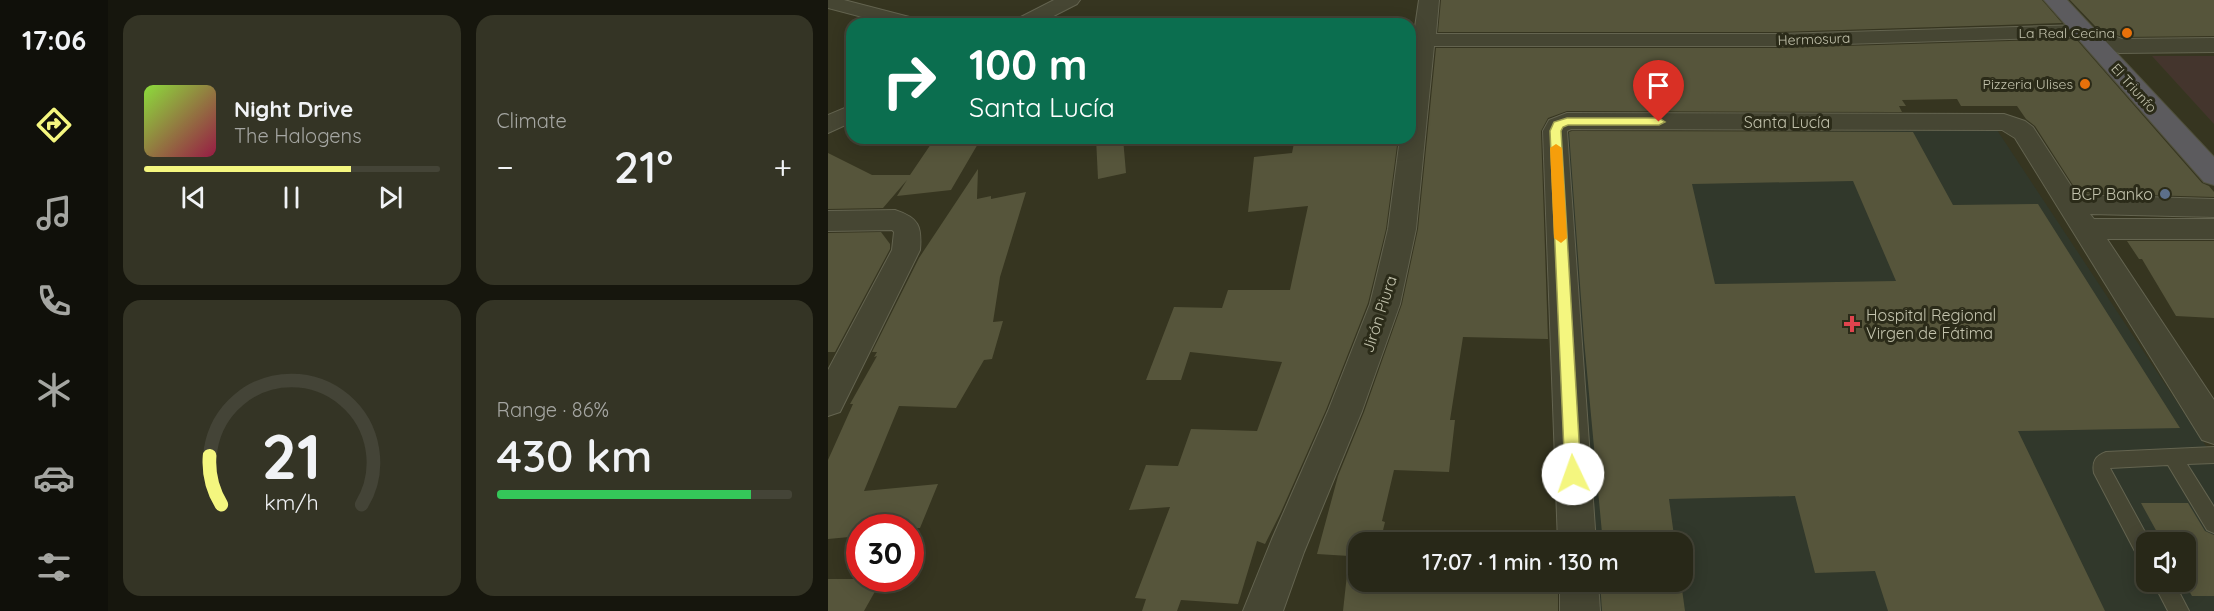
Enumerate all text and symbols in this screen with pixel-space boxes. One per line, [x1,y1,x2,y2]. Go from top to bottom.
text: 17:06 [22,23,86,57]
place label: La Real Cecina [2019,24,2115,42]
marker: La Real Cecina [2120,26,2134,40]
street label: Hermosura [1777,29,1851,49]
text: 100 m [969,38,1087,91]
icon: right [870,42,948,120]
pin [1633,60,1684,122]
street label: El Triunfo [2107,60,2161,116]
icon: arrive [1642,69,1675,102]
place label: Pizzeria Ulises [1983,75,2073,93]
marker: Pizzeria Ulises [2078,77,2092,91]
text: Santa Lucía [969,90,1115,124]
text: Night Drive [234,95,353,123]
icon: directions [33,104,75,146]
text: Climate [497,108,567,133]
street label: Santa Lucía [1744,112,1830,132]
text: The Halogens [234,123,362,148]
text: 21° [614,138,673,194]
text: − [497,146,514,187]
text: + [773,146,792,187]
icon: previous [177,181,210,214]
icon: pause [275,181,308,214]
icon: next [374,181,407,214]
place label: BCP Banko [2071,184,2153,204]
marker: BCP Banko [2158,187,2172,201]
icon: music [33,192,75,234]
street label: Jirón Piura [1357,273,1401,355]
icon: phone [33,280,75,322]
place label: Hospital Regional Virgen de Fátima [1866,305,1996,343]
marker: Hospital Regional Virgen de Fátima [1843,315,1861,333]
icon: climate [33,369,75,411]
text: Range · 86% [497,397,609,422]
text: 21 [262,417,322,495]
text: 430 km [497,427,652,483]
position arrow [1541,442,1605,506]
icon: car [33,457,75,499]
text: km/h [265,489,319,515]
speed limit sign: 30 [846,514,924,592]
map controls [2136,532,2196,592]
button: sound [2136,532,2196,592]
icon: filters [33,546,75,588]
text: 17:07 · 1 min · 130 m [1422,548,1619,576]

